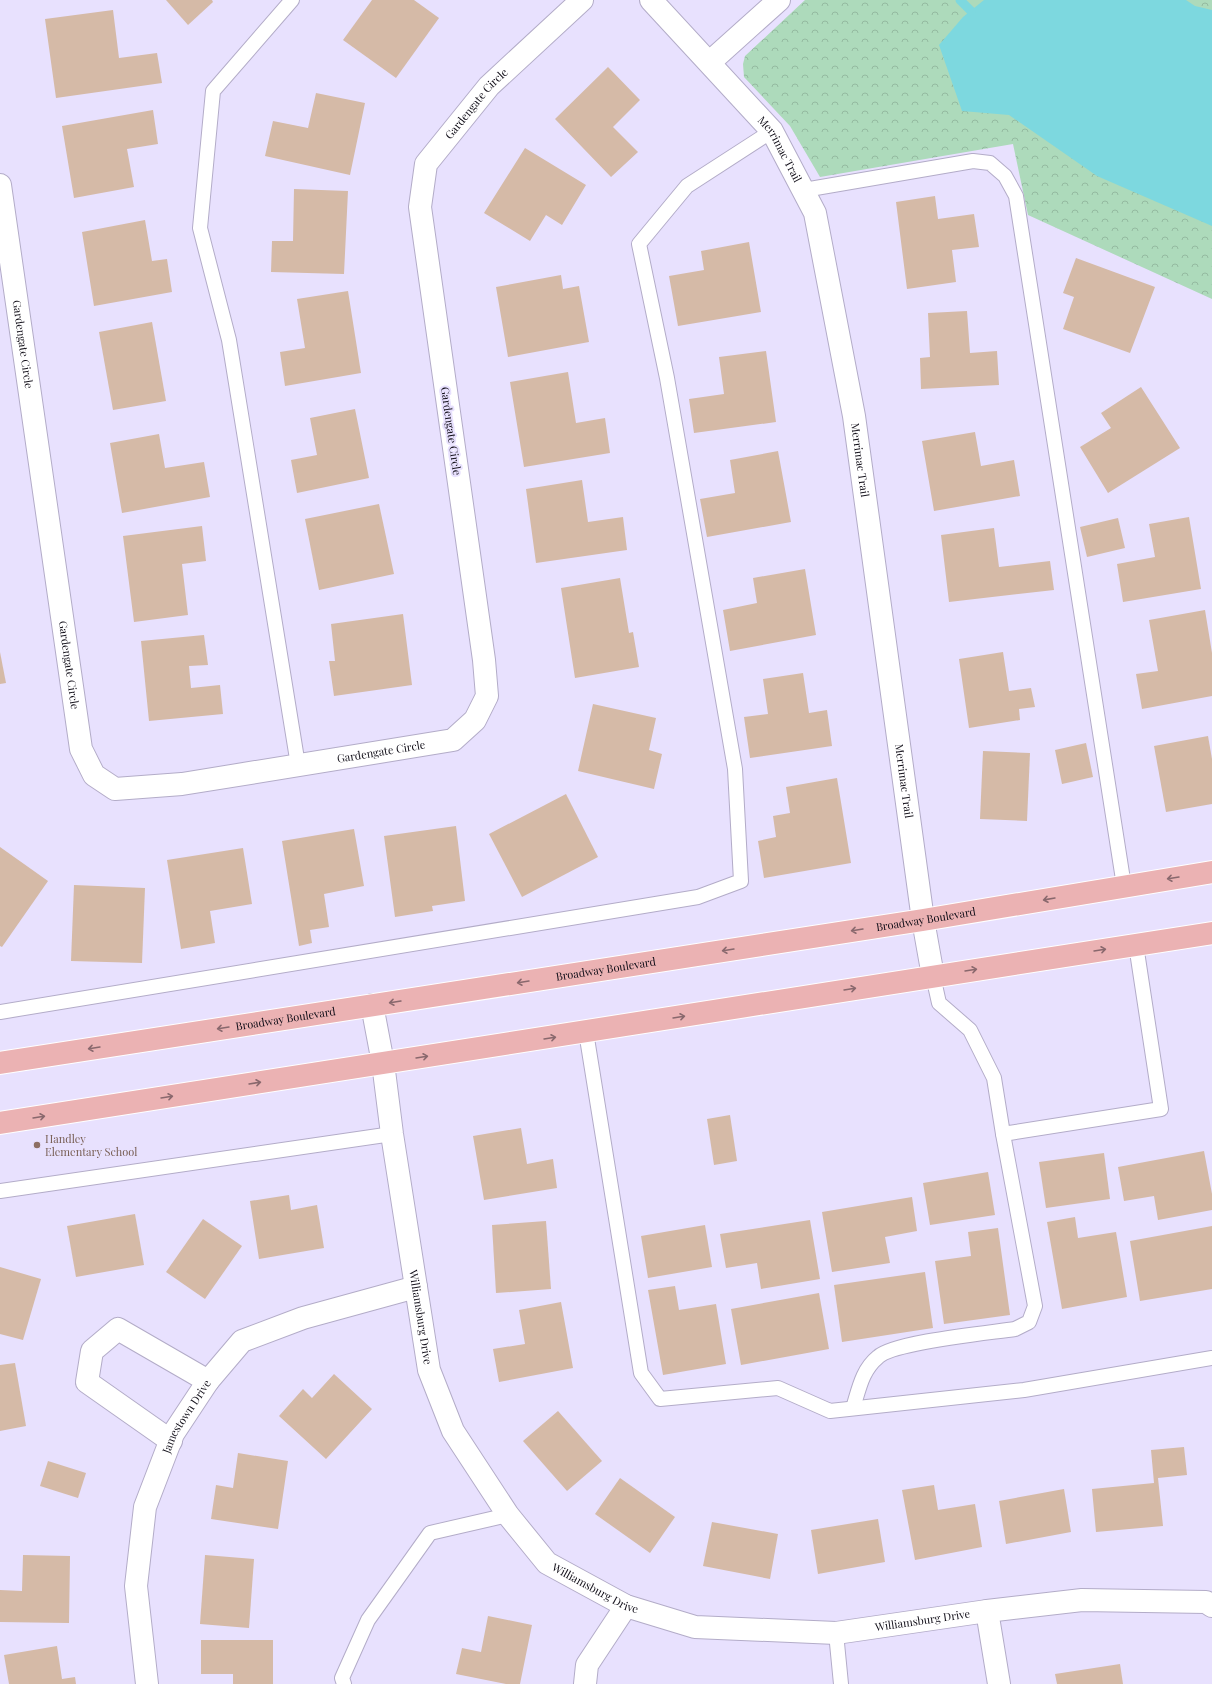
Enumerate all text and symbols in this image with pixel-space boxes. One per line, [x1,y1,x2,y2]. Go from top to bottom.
street label: Gardengate Circle [441,64,511,142]
street label: Merrimac Trail [755,113,806,185]
street label: Gardengate Circle [10,299,37,390]
street label: Gardengate Circle [438,386,465,476]
street label: Merrimac Trail [848,422,873,498]
street label: Gardengate Circle [56,620,83,711]
street label: Gardengate Circle [336,737,427,766]
street label: Merrimac Trail [892,743,917,819]
one-way arrow [1167,874,1180,882]
one-way arrow [1042,895,1055,903]
street label: Broadway Boulevard [875,903,978,934]
one-way arrow [851,927,864,935]
one-way arrow [722,946,735,954]
one-way arrow [1093,946,1106,954]
street label: Broadway Boulevard [555,953,657,984]
one-way arrow [964,966,977,974]
one-way arrow [517,978,530,986]
one-way arrow [843,985,856,993]
one-way arrow [388,998,401,1006]
street label: Broadway Boulevard [234,1003,337,1033]
one-way arrow [672,1012,685,1020]
one-way arrow [216,1024,229,1032]
one-way arrow [543,1034,556,1042]
one-way arrow [88,1044,101,1052]
one-way arrow [415,1053,428,1061]
one-way arrow [248,1079,261,1087]
one-way arrow [160,1093,173,1101]
one-way arrow [32,1113,45,1121]
place label: Handley Elementary School [45,1131,137,1159]
marker: Handley Elementary School [32,1140,42,1150]
street label: Williamsburg Drive [406,1268,436,1366]
street label: Jamestown Drive [158,1376,214,1456]
street label: Williamsburg Drive [549,1559,641,1616]
street label: Williamsburg Drive [873,1606,971,1634]

